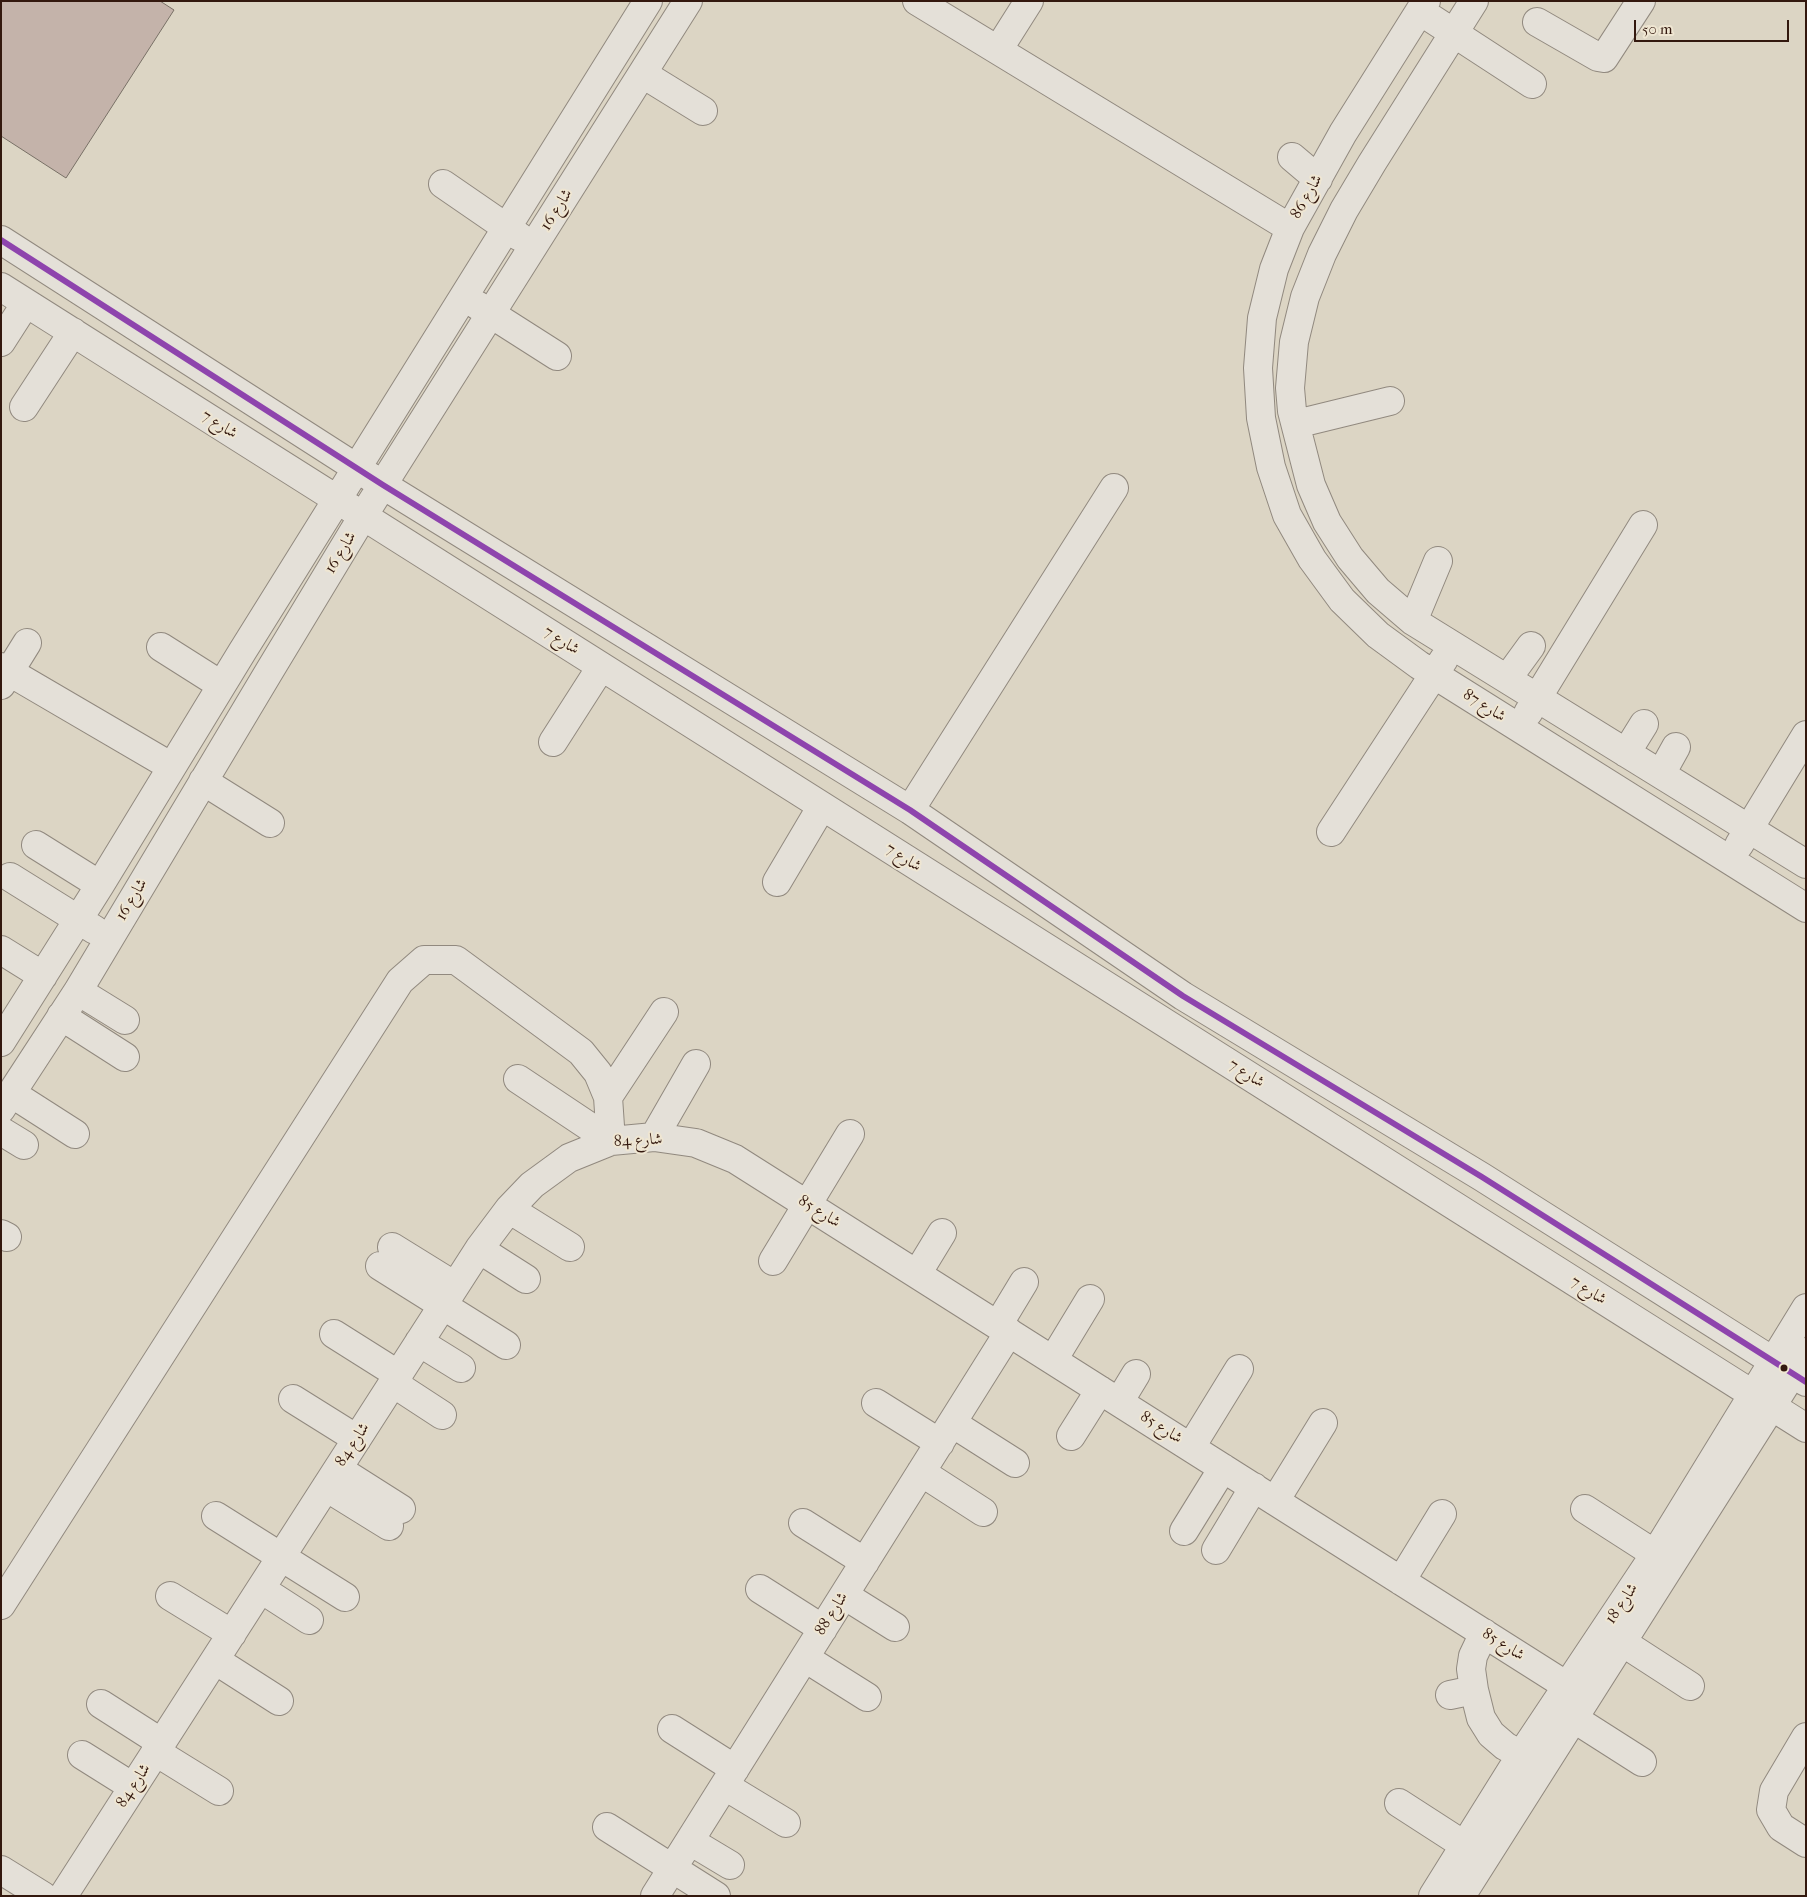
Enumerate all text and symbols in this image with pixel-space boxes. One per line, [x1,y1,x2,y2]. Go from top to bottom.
scale bar [1637,10,1792,42]
text: 50 m [1642,20,1672,38]
street label: شارع 86 [1287,171,1327,223]
street label: شارع 16 [537,186,577,234]
street label: شارع 7 [197,407,241,443]
street label: شارع 16 [321,529,361,577]
street label: شارع 7 [539,623,583,659]
street label: شارع 87 [1459,685,1509,727]
street label: شارع 7 [881,840,925,876]
street label: شارع 16 [112,876,152,924]
street label: شارع 7 [1224,1056,1268,1092]
street label: شارع 84 [613,1130,663,1152]
street label: شارع 85 [794,1192,844,1232]
street label: شارع 7 [1566,1273,1610,1309]
unlabelled marker [1779,1363,1789,1373]
street label: شارع 85 [1136,1408,1186,1448]
street label: شارع 84 [332,1419,374,1471]
street label: شارع 18 [1601,1580,1643,1628]
street label: شارع 88 [811,1589,853,1639]
street label: شارع 85 [1478,1625,1528,1665]
street label: شارع 84 [113,1760,155,1812]

